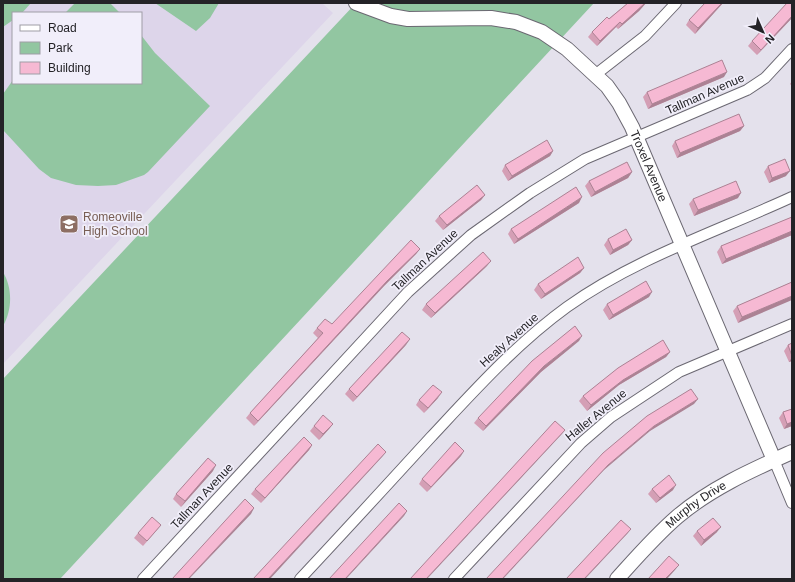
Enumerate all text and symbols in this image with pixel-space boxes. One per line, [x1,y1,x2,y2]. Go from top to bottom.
legend [12,12,142,84]
north arrow [743,12,783,52]
text: Road [48,21,77,35]
text: N [763,32,777,46]
text: Park [48,41,74,55]
text: Building [48,61,91,75]
street label: Tallman Avenue [664,70,747,118]
street label: Troxel Avenue [627,128,670,204]
place label: Romeoville High School [83,210,148,238]
school or university icon: Romeoville High School [58,213,80,235]
street label: Tallman Avenue [389,226,461,294]
street label: Healy Avenue [477,310,541,370]
street label: Haller Avenue [563,386,630,444]
street label: Tallman Avenue [168,460,236,532]
street label: Murphy Drive [663,478,729,531]

